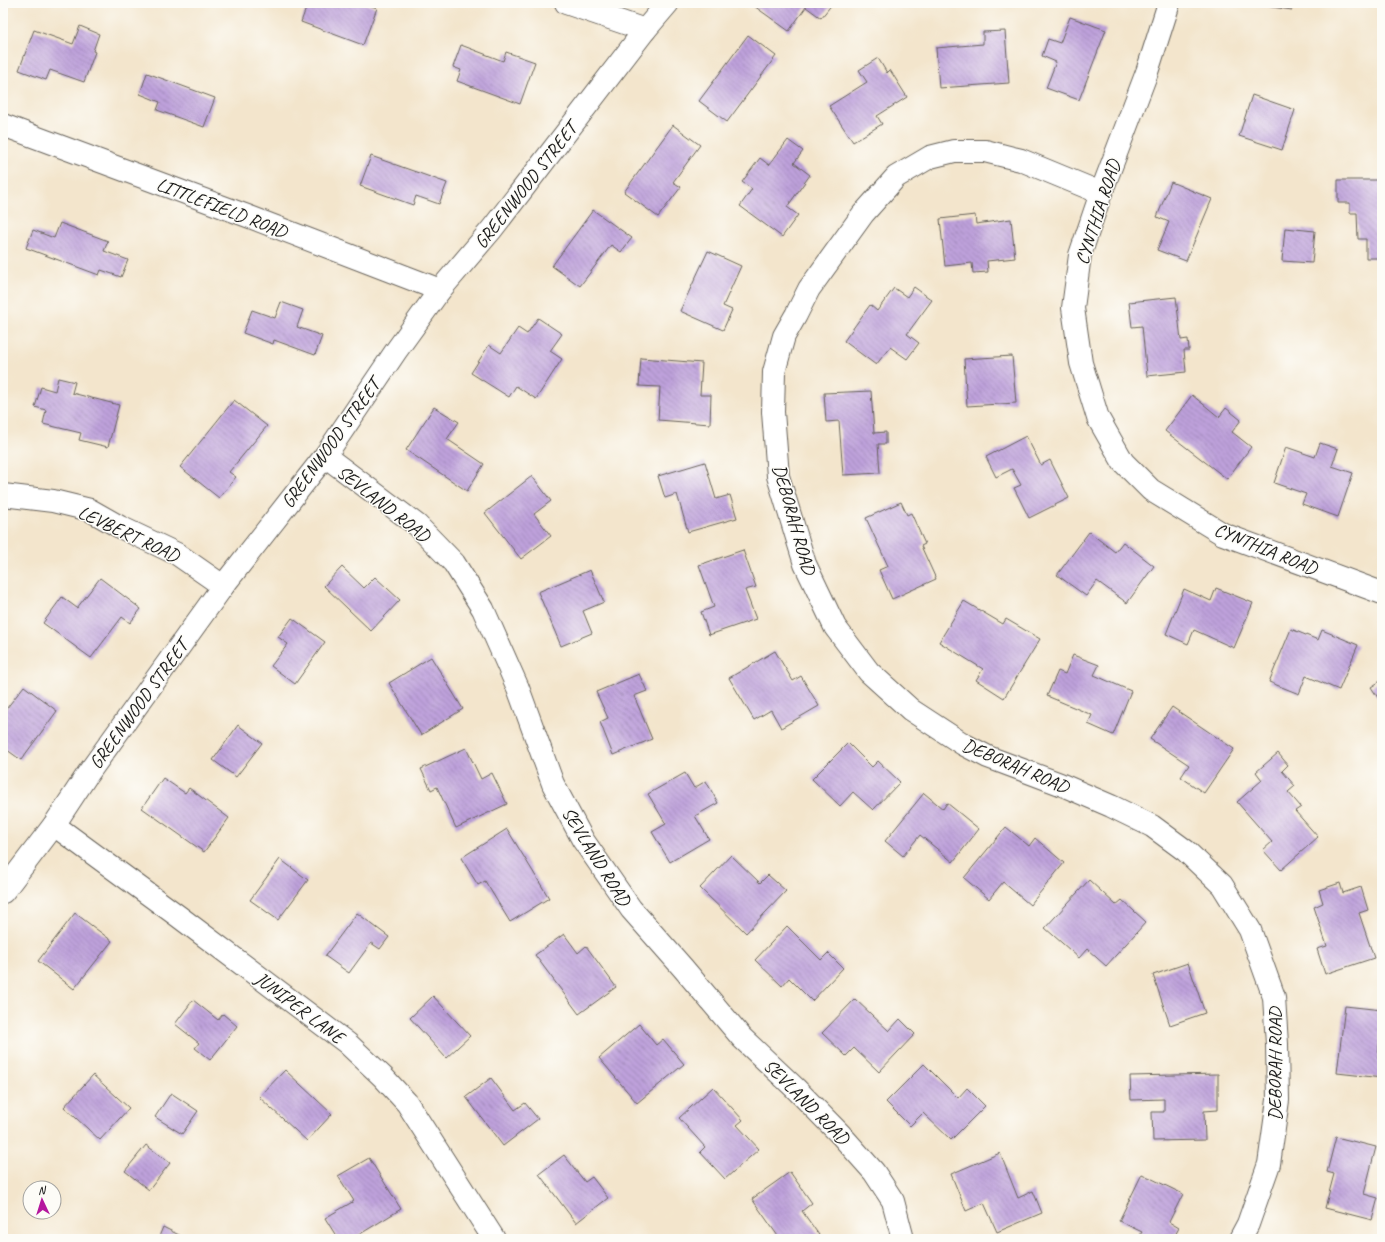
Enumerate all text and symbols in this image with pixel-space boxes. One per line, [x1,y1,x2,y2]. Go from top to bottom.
street label: GREENWOOD STREET [469,114,586,254]
street label: CYNTHIA ROAD [1070,155,1127,268]
street label: LITTLEFIELD ROAD [153,172,292,245]
street label: GREENWOOD STREET [276,370,389,513]
street label: SEVLAND ROAD [332,460,436,549]
street label: DEBORAH ROAD [767,462,822,579]
street label: LEVBERT ROAD [74,500,185,569]
street label: CYNTHIA ROAD [1211,517,1322,581]
street label: GREENWOOD STREET [84,631,197,774]
street label: DEBORAH ROAD [959,733,1074,800]
street label: SEVLAND ROAD [556,803,637,912]
street label: JUNIPER LANE [249,966,351,1051]
street label: DEBORAH ROAD [1263,1006,1287,1120]
street label: SEVLAND ROAD [758,1054,856,1151]
north arrow [22,1180,62,1220]
text: N [37,1183,47,1197]

